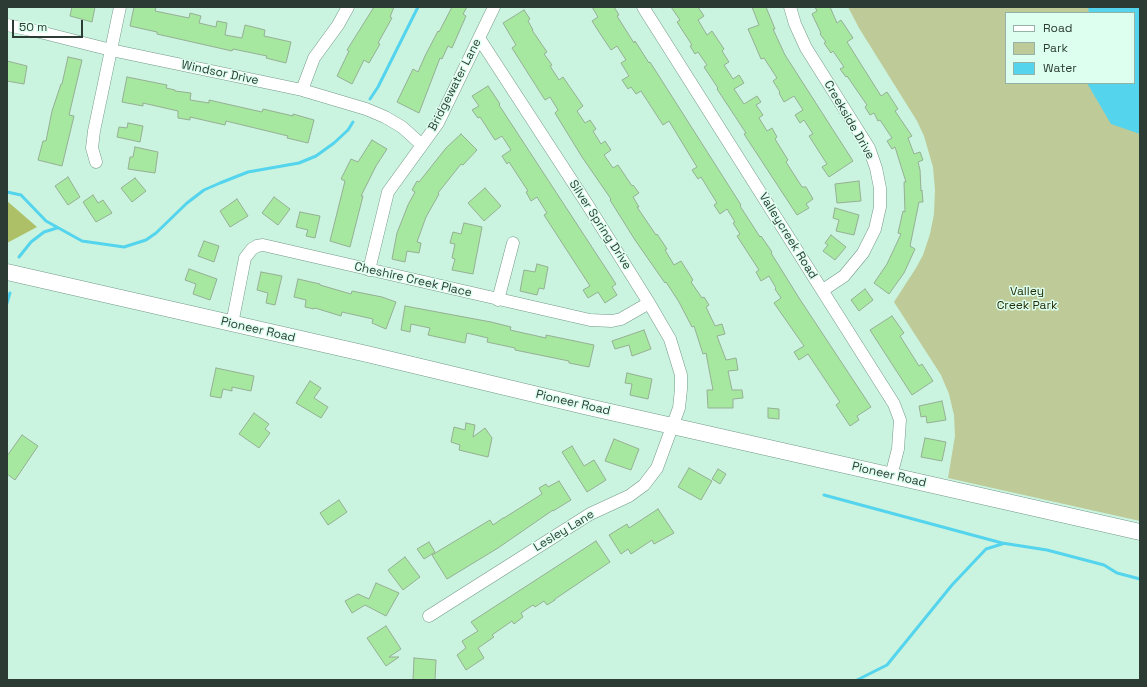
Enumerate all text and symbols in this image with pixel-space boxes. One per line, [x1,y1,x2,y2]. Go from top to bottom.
scale bar [14,12,85,38]
legend [1005,12,1135,84]
text: 50 m [19,19,47,35]
text: Road [1043,20,1072,36]
street label: Bridgewater Lane [425,36,485,134]
text: Park [1043,40,1068,56]
street label: Windsor Drive [180,58,260,88]
text: Water [1043,60,1077,76]
street label: Creekside Drive [821,78,877,162]
street label: Silver Spring Drive [566,178,634,272]
street label: Valleycreek Road [756,190,820,282]
street label: Cheshire Creek Place [353,259,473,301]
park label: Valley Creek Park [997,285,1057,313]
street label: Pioneer Road [219,314,297,346]
street label: Pioneer Road [534,387,612,419]
street label: Pioneer Road [850,459,928,491]
street label: Lesley Lane [531,507,597,555]

